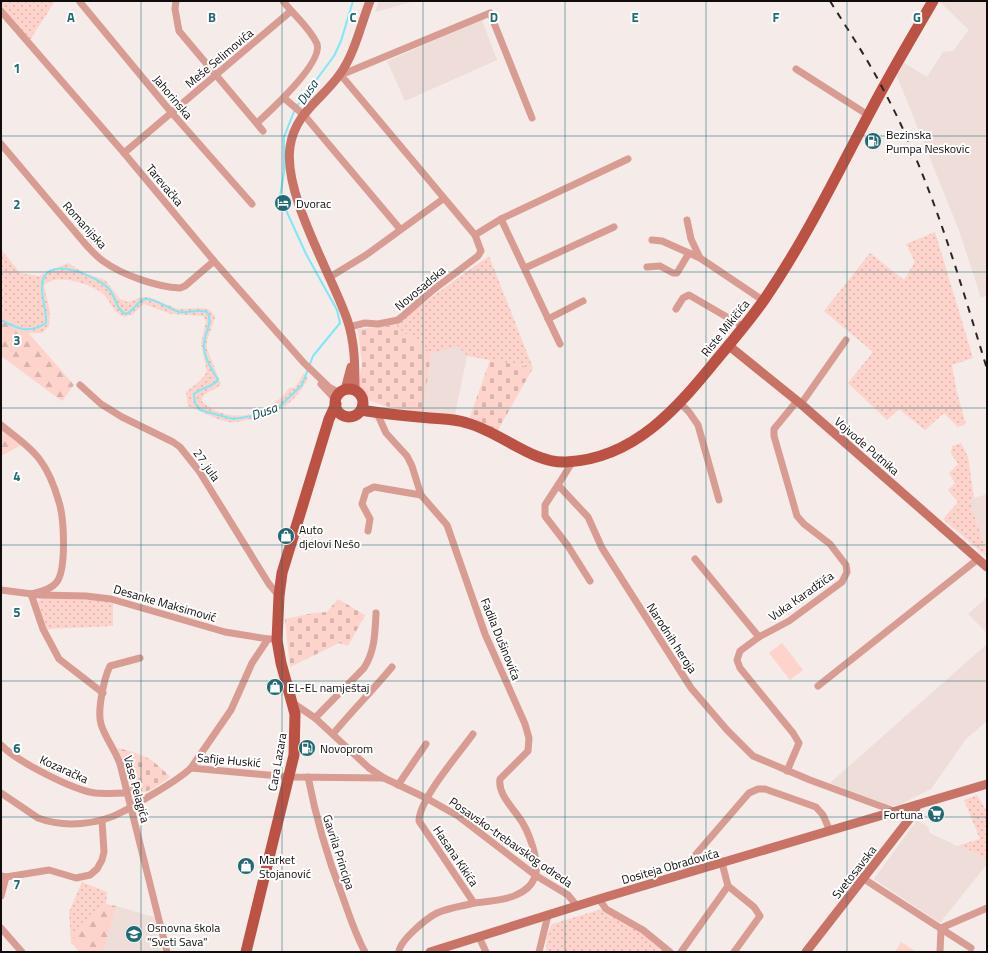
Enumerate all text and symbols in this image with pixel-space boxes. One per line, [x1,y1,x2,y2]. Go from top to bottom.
text: A [67,7,75,27]
text: B [208,7,216,27]
text: C [349,7,357,27]
text: D [490,7,498,27]
text: E [631,7,639,27]
text: F [773,7,780,27]
text: G [913,7,921,27]
street label: Meše Selimovića [181,24,257,92]
text: 1 [13,58,21,78]
street label: Jahorinska [149,71,197,123]
water label: Dusa [291,74,324,109]
place label: Bezinska Pumpa Neskovic [886,125,970,158]
fuel station icon: Bezinska Pumpa Neskovic [863,131,883,151]
street label: Tarevačka [142,160,188,210]
hotel icon: Dvorac [273,193,293,213]
text: 2 [13,194,21,214]
place label: Dvorac [296,194,331,213]
street label: Romanijska [58,197,112,253]
street label: Novosadska [390,261,450,315]
street label: Riste Mikičića [696,295,754,361]
text: 3 [13,330,21,350]
water label: Dusa [248,397,281,425]
street label: Vojvode Putnika [830,412,904,480]
street label: 27. jula [189,445,225,485]
text: 4 [13,466,21,486]
place label: Auto djelovi Nešo [299,520,360,553]
shop icon: Auto djelovi Nešo [276,526,296,546]
street label: Vuka Karadžića [764,566,838,626]
street label: Desanke Maksimović [111,579,219,627]
street label: Fadila Dušinovića [476,595,526,683]
street label: Narodnih heroja [642,599,702,677]
text: 5 [13,602,21,622]
shop icon: EL-EL namještaj [265,677,285,697]
place label: EL-EL namještaj [288,678,369,697]
street label: Cara Lazara [263,731,291,793]
text: 6 [13,738,21,758]
fuel station icon: Novoprom [297,738,317,758]
place label: Novoprom [320,739,373,758]
street label: Safije Huskić [196,748,262,772]
street label: Kozaračka [37,750,91,788]
street label: Vase Pelagića [119,753,155,825]
street label: Posavsko-trebavskog odreda [445,792,577,892]
supermarket icon: Fortuna [926,804,946,824]
place label: Fortuna [883,805,923,824]
street label: Gavrila Principa [318,812,360,892]
street label: Hasana Kikića [429,822,483,890]
street label: Svetosavska [827,841,881,903]
street label: Dositeja Obradovića [619,843,721,889]
place label: Market Stojanović [259,850,311,883]
shop icon: Market Stojanović [236,856,256,876]
text: 7 [13,874,21,894]
place label: Osnovna škola "Sveti Sava" [147,918,220,951]
school or university icon: Osnovna škola "Sveti Sava" [124,924,144,944]

